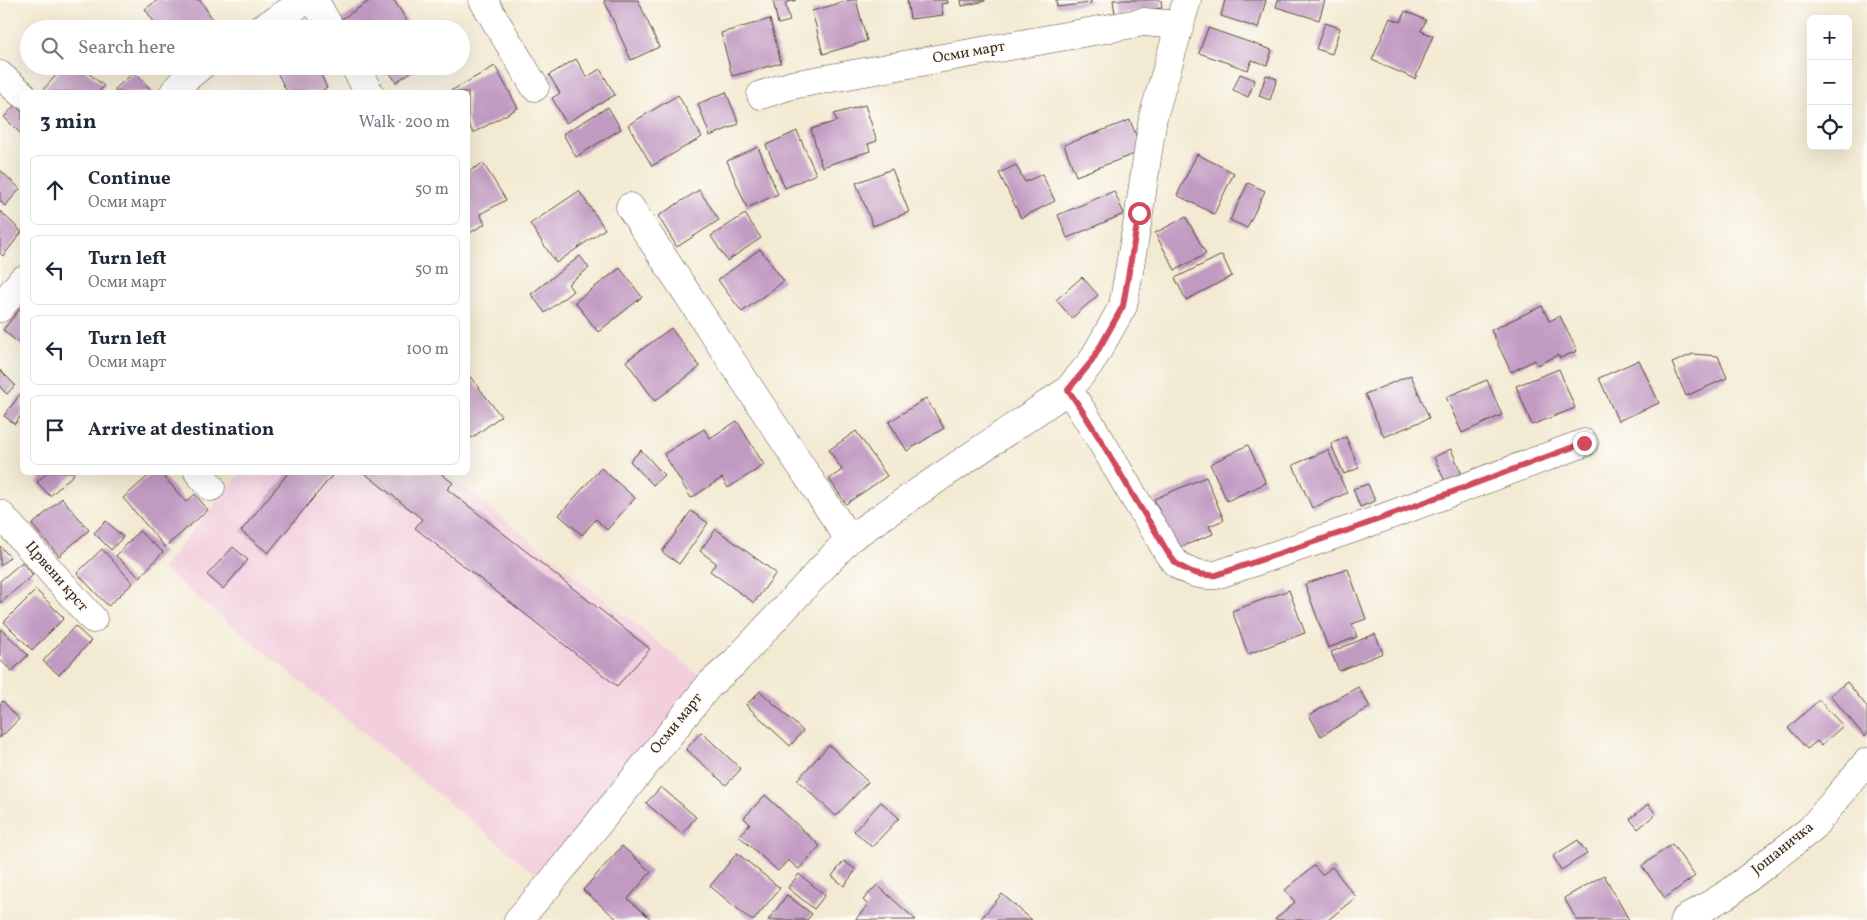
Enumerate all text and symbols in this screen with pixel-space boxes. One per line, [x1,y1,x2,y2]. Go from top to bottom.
map controls [1807,15,1852,150]
button: + [1807,15,1852,60]
search box [20,20,470,75]
icon: search [38,34,66,62]
text: Search here [78,35,175,61]
street label: Осми март [931,36,1007,70]
button: − [1807,60,1852,105]
button: locate [1807,105,1852,150]
text: 3 min [40,108,96,137]
text: Walk · 200 m [359,112,450,134]
text: Continue [88,166,171,192]
icon: ahead [41,176,69,204]
text: 50 m [415,179,449,201]
text: Осми март [88,192,166,214]
route start [1128,202,1151,225]
text: Turn left [88,246,167,272]
icon: left [41,256,69,284]
text: 50 m [415,259,449,281]
text: Осми март [88,272,166,294]
text: Turn left [88,326,167,352]
icon: left [41,336,69,364]
text: 100 m [406,339,449,361]
text: Осми март [88,352,166,374]
icon: arrive [41,416,69,444]
text: Arrive at destination [88,417,274,443]
route end [1573,432,1596,455]
street label: Црвени крст [19,537,93,617]
street label: Осми март [646,689,709,759]
street label: Јошаничка [1747,817,1819,881]

